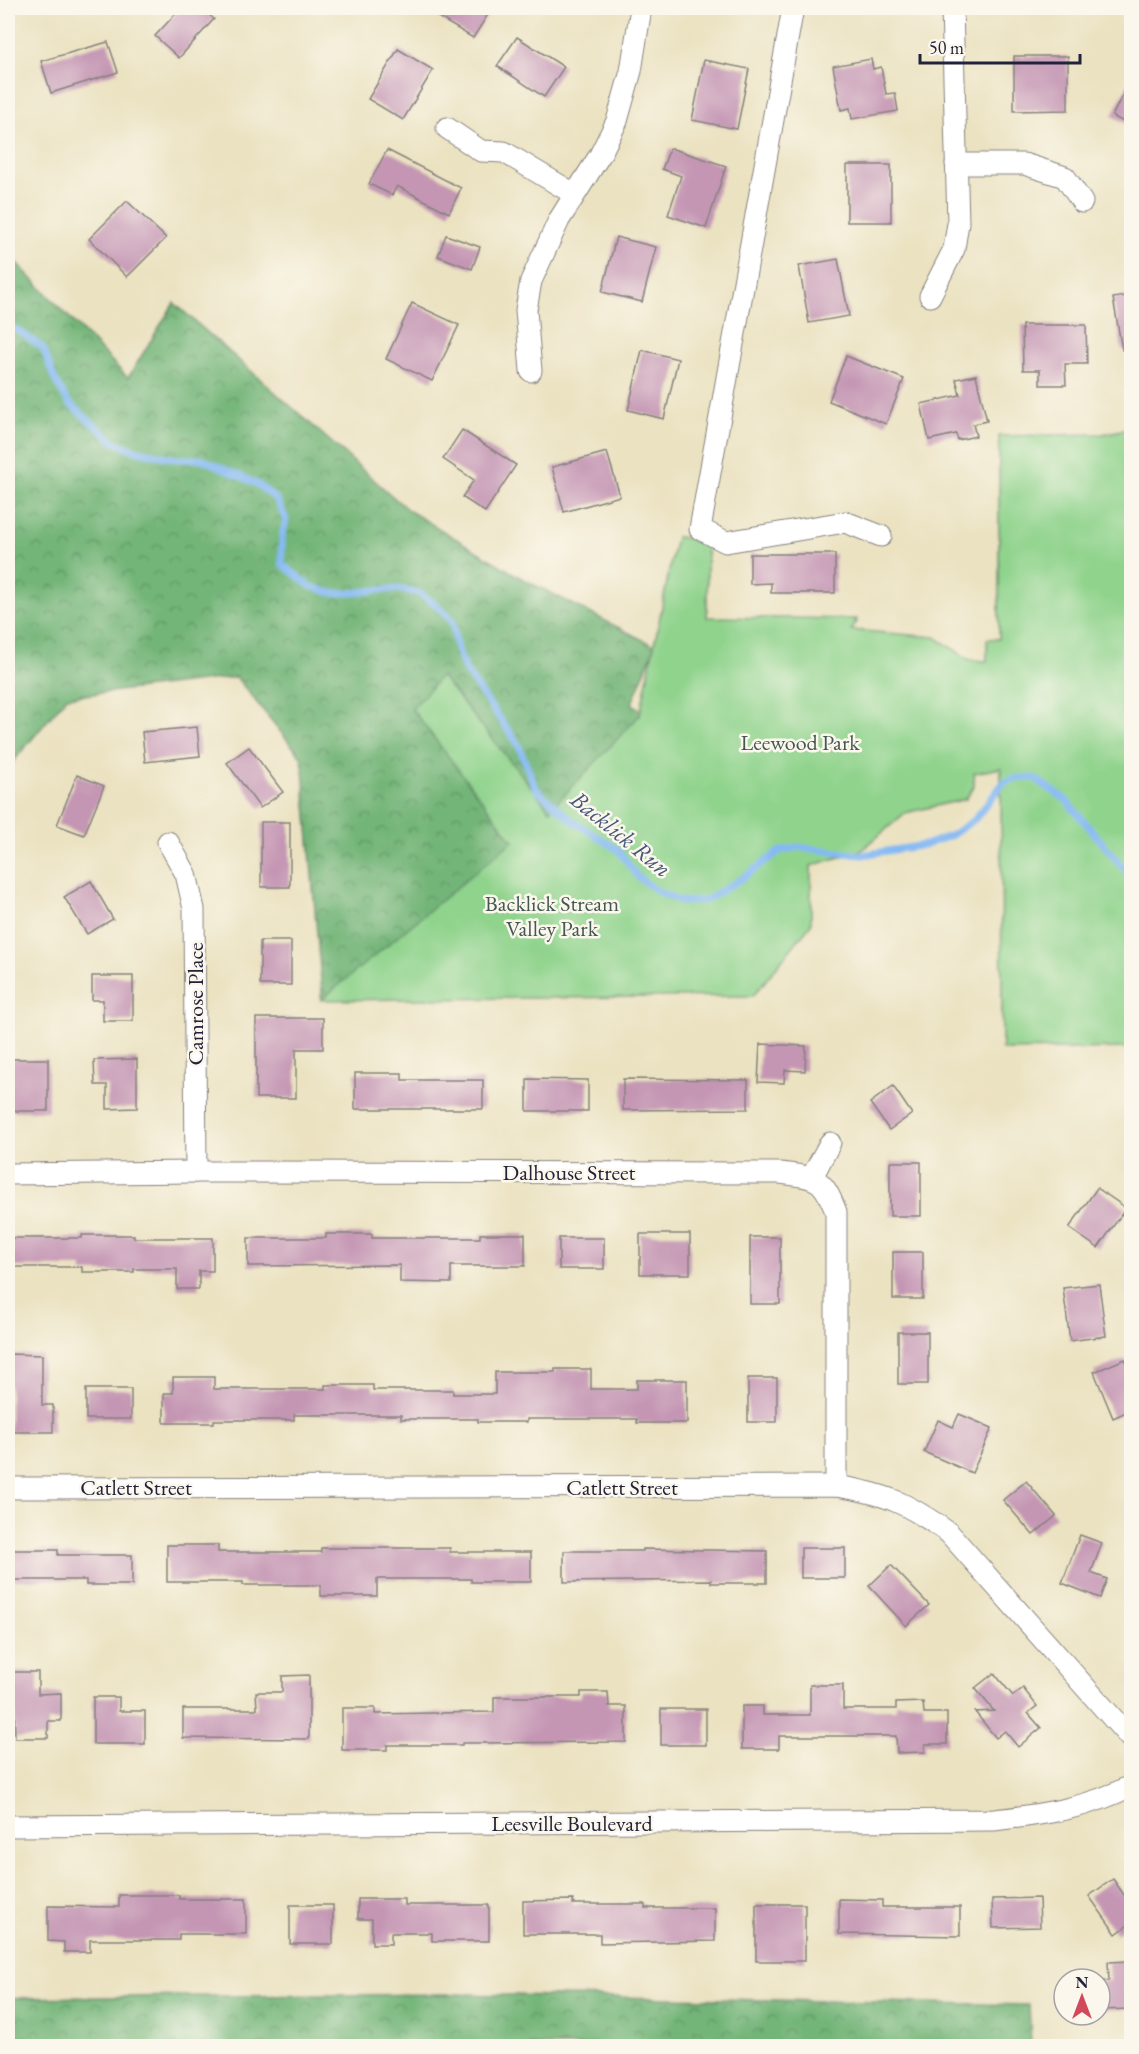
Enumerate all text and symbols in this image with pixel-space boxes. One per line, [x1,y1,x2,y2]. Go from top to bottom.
scale bar [920,27,1080,65]
text: 50 m [929,36,964,59]
park label: Leewood Park [740,728,860,757]
water label: Backlick Run [564,783,678,884]
park label: Backlick Stream Valley Park [485,889,619,943]
street label: Camrose Place [181,942,210,1066]
street label: Dalhouse Street [503,1158,636,1187]
street label: Catlett Street [80,1473,192,1502]
street label: Catlett Street [566,1473,678,1502]
street label: Leesville Boulevard [491,1809,654,1838]
north arrow [1052,1967,1112,2027]
text: N [1076,1972,1089,1993]

